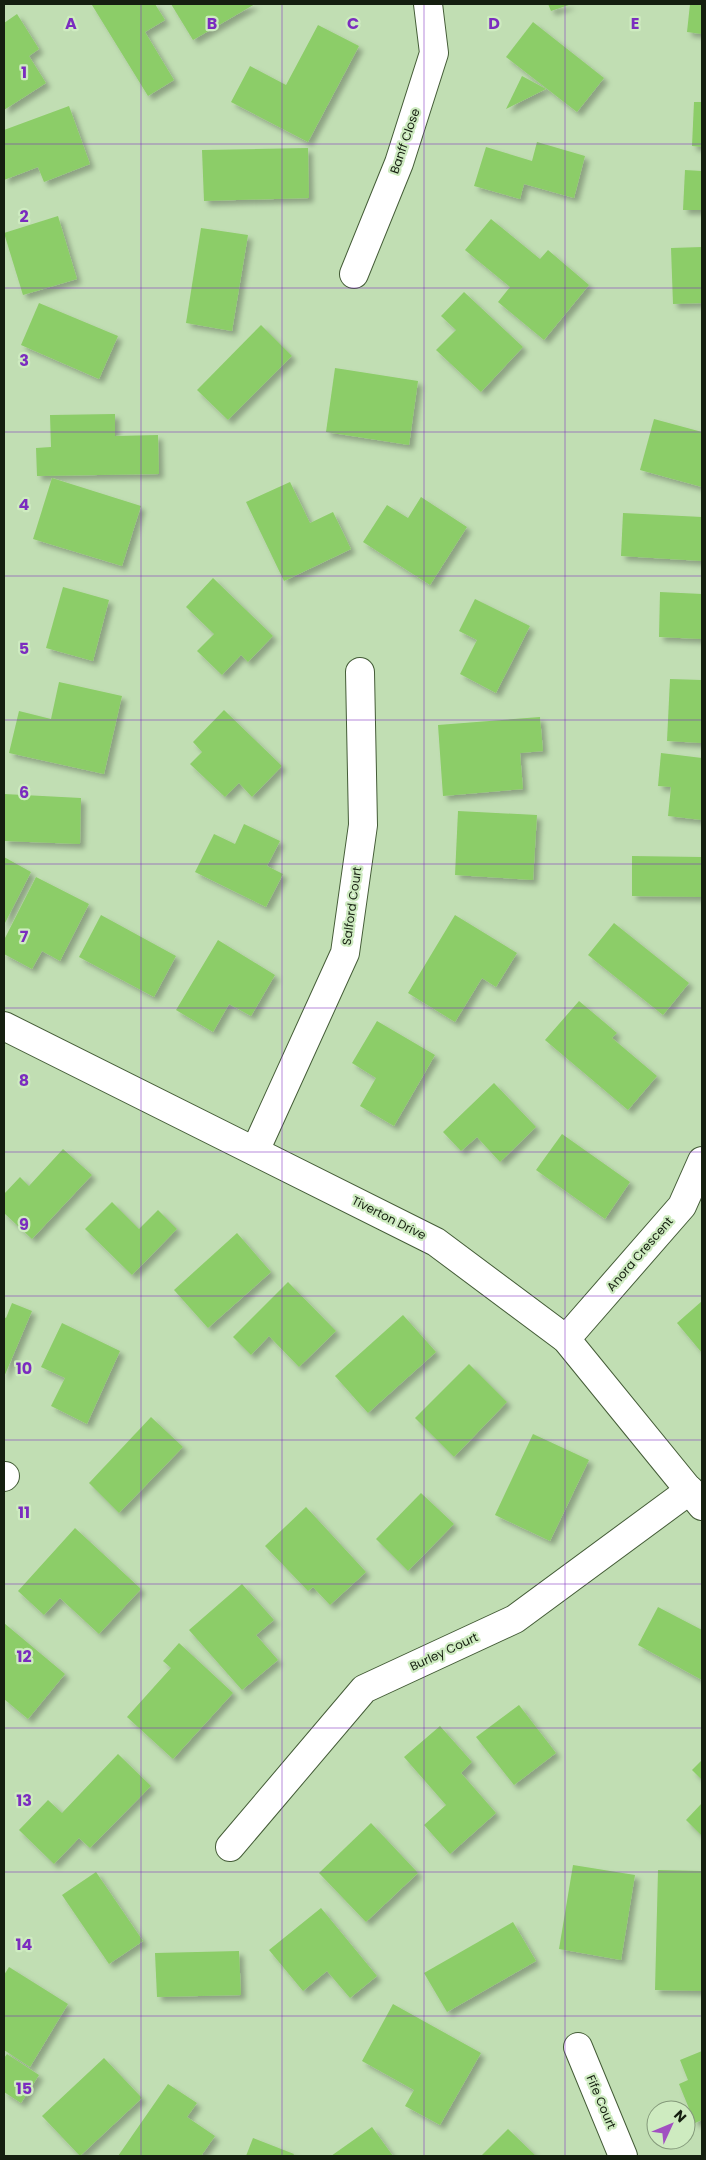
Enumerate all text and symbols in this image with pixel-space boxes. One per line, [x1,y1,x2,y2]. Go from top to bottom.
text: A [65,12,77,35]
text: B [207,12,217,35]
text: C [347,12,359,35]
text: D [488,12,500,35]
text: E [631,12,639,35]
text: 1 [21,61,27,84]
street label: Banff Close [385,106,424,176]
text: 2 [19,205,29,228]
text: 3 [19,349,29,372]
text: 4 [19,493,30,516]
text: 5 [19,637,29,660]
text: 6 [19,781,29,804]
street label: Salford Court [338,866,365,946]
text: 7 [20,925,29,948]
text: 8 [19,1069,29,1092]
street label: Tiverton Drive [349,1192,429,1244]
text: 9 [19,1213,29,1236]
street label: Anora Crescent [603,1213,677,1295]
text: 10 [16,1357,32,1380]
text: 11 [18,1501,30,1524]
street label: Burley Court [407,1628,481,1675]
text: 12 [16,1645,32,1668]
text: 13 [16,1789,32,1812]
text: 14 [16,1933,33,1956]
street label: Fife Court [582,2072,620,2131]
text: 15 [16,2077,32,2100]
north arrow [646,2100,696,2150]
text: N [670,2105,691,2127]

